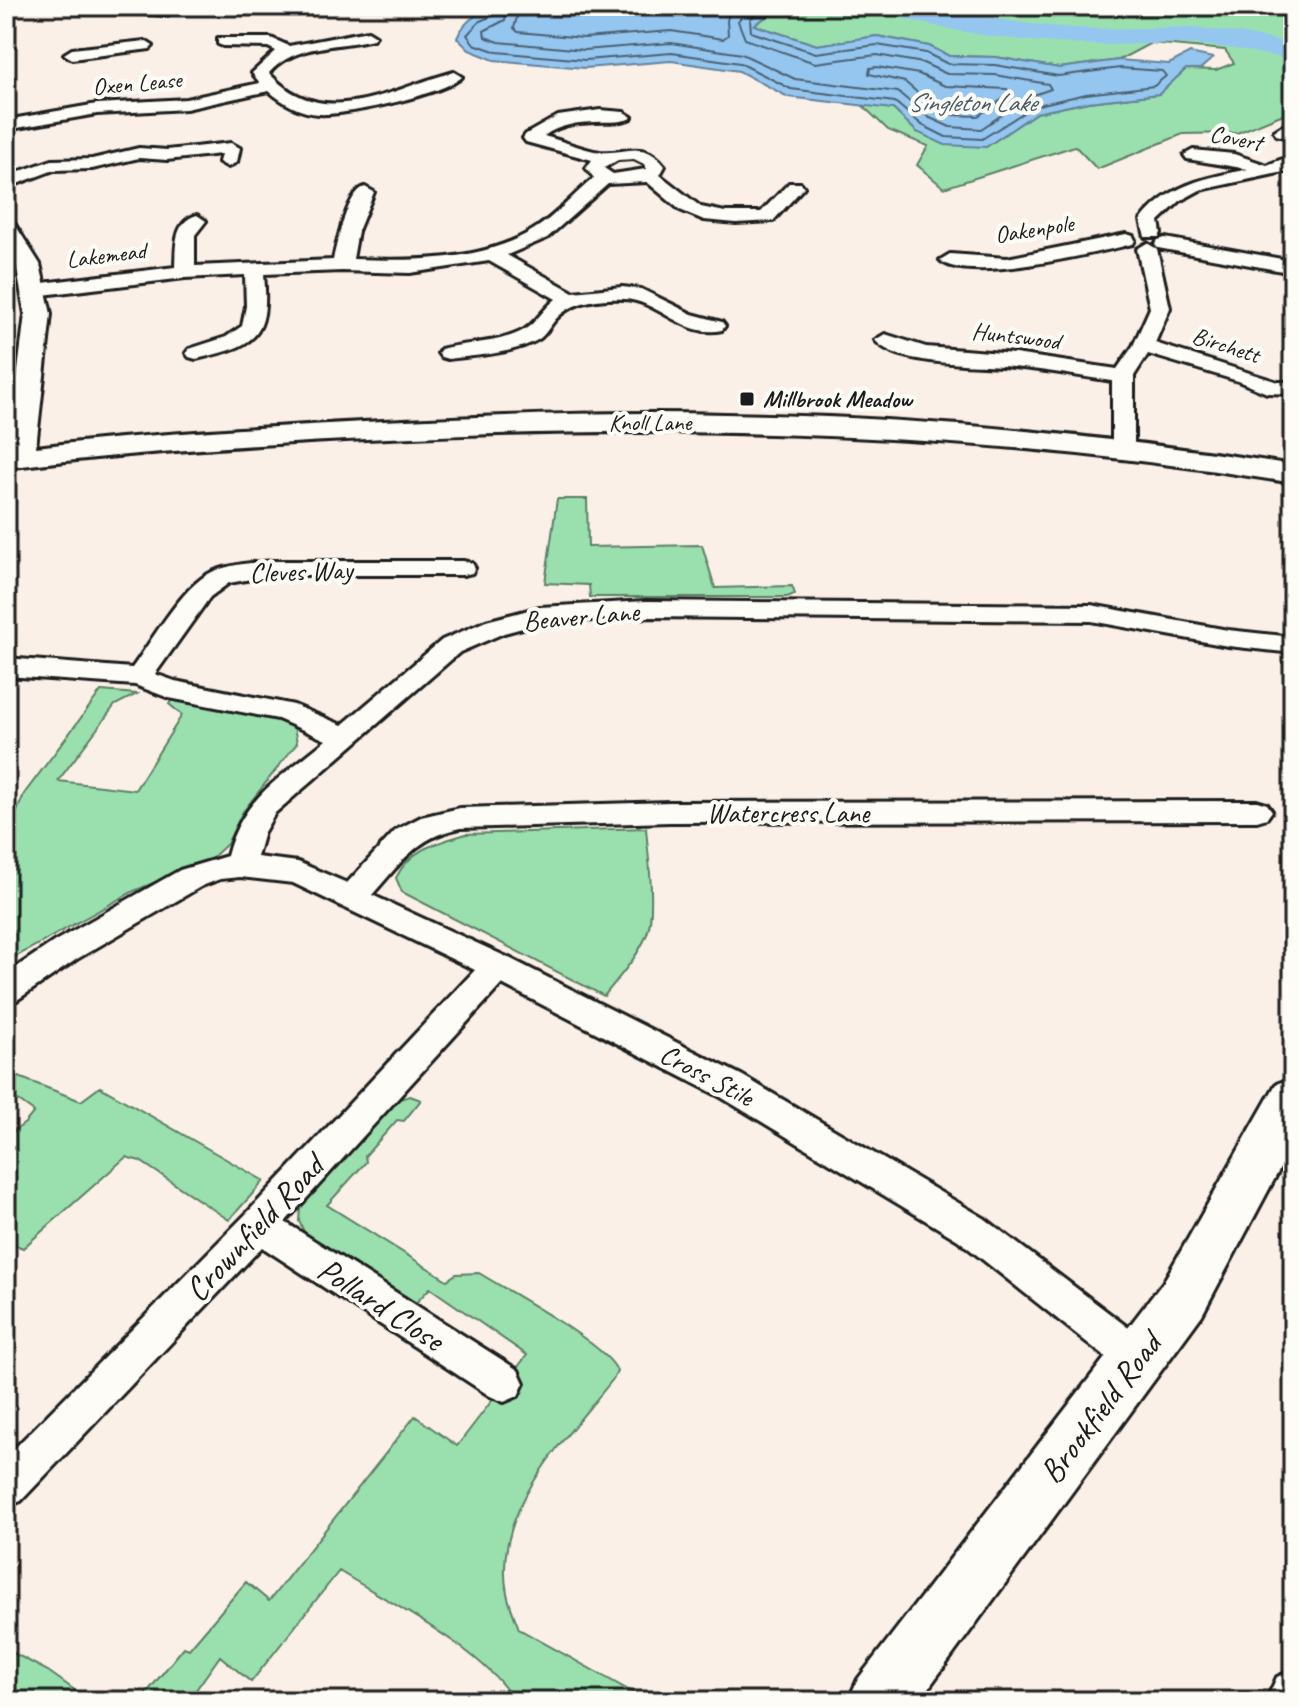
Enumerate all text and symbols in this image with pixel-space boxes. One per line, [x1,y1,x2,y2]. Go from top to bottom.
street label: Oxen Lease [91,64,185,102]
water label: Singleton Lake [908,86,1040,119]
street label: Covert [1207,118,1268,158]
street label: Oakenpole [993,208,1078,250]
street label: Lakemead [65,235,151,275]
street label: Huntswood [970,316,1065,357]
street label: Birchett [1189,320,1265,371]
place label: Millbrook Meadow [763,384,914,414]
marker: Millbrook Meadow [738,390,756,408]
street label: Knoll Lane [609,407,694,437]
street label: Cleves Way [249,552,356,590]
street label: Beaver Lane [522,593,642,638]
street label: Watercress Lane [707,795,871,830]
street label: Cross Stile [654,1036,761,1115]
street label: Crownfield Road [175,1142,336,1310]
street label: Pollard Close [310,1247,455,1362]
street label: Brookfield Road [1029,1320,1174,1492]

